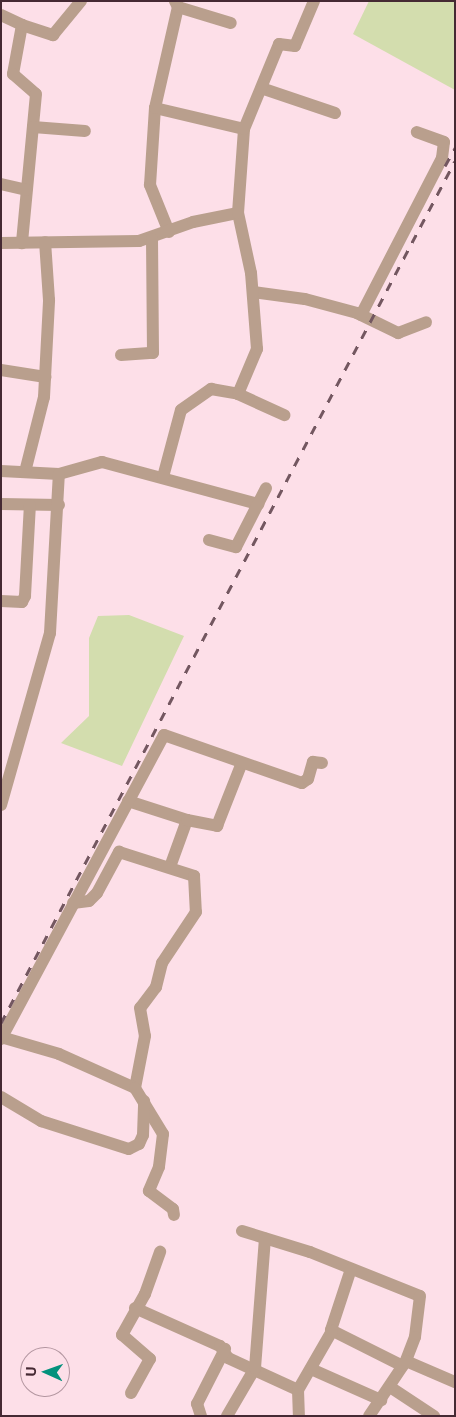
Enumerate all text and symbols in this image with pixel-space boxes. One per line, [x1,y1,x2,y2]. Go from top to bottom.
north arrow [20,1347,70,1397]
text: U [21,1366,40,1377]

